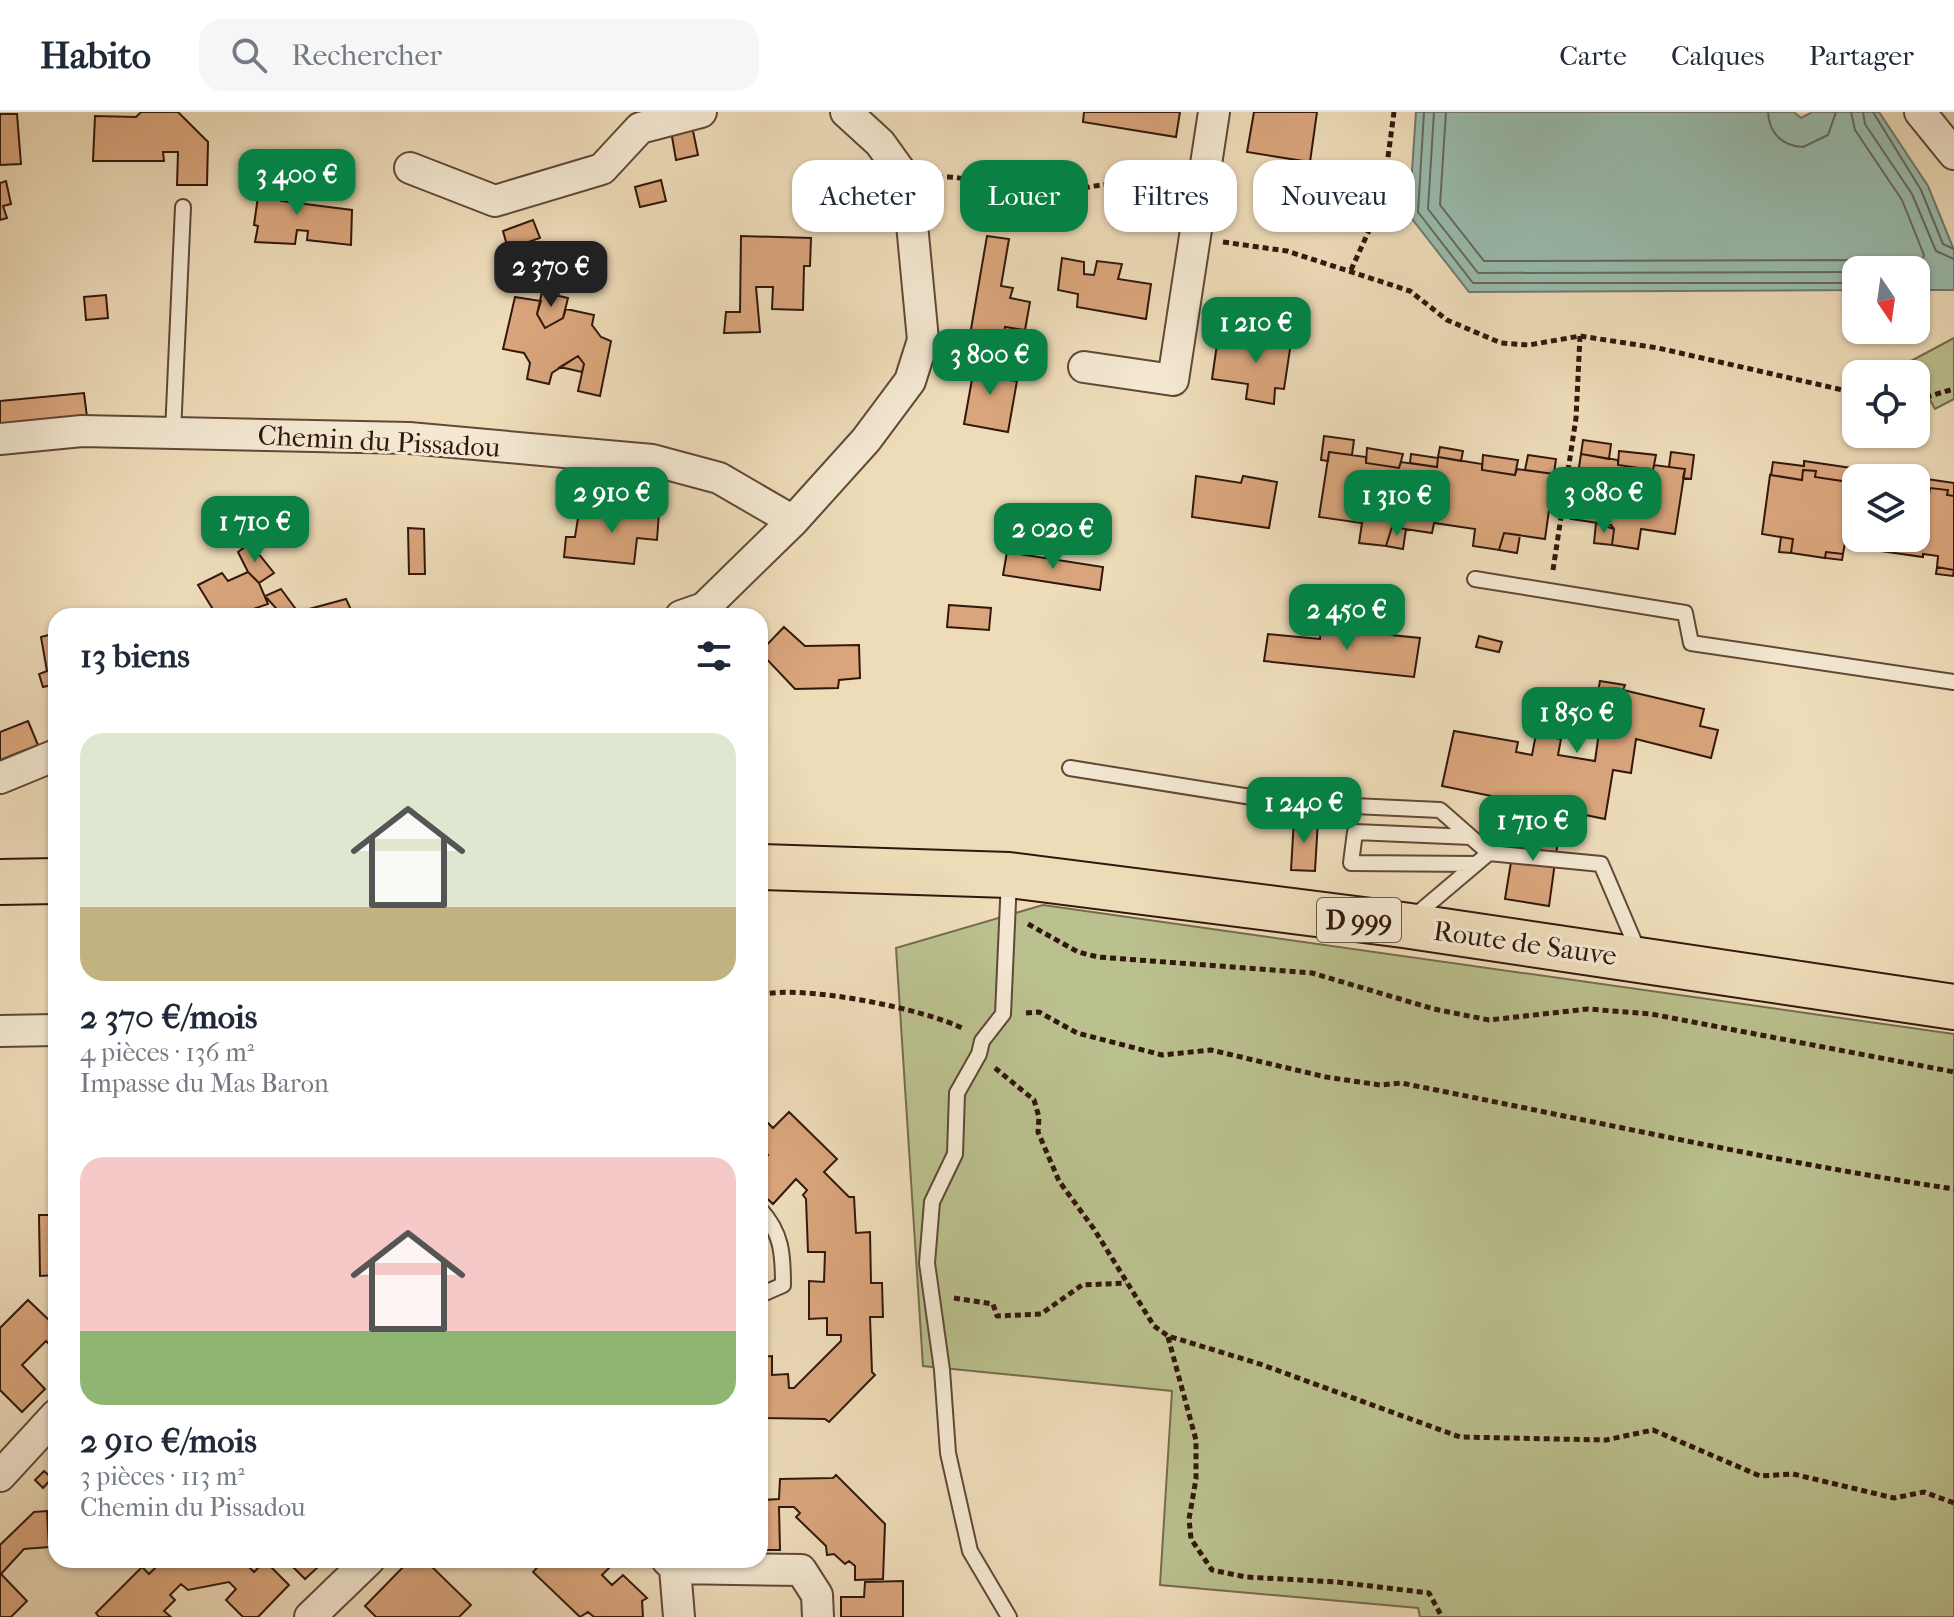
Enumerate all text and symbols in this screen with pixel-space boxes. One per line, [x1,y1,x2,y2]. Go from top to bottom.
search box [199,19,759,91]
text: Habito [40,33,151,78]
icon: search [227,33,271,77]
text: Rechercher [291,38,442,73]
text: Carte [1559,39,1627,72]
text: Calques [1671,39,1765,72]
text: Partager [1809,39,1914,72]
pin: 3 400 € [223,149,371,217]
text: 3 400 € [256,159,338,190]
chip: Acheter [792,160,944,232]
chip: Louer [960,160,1088,232]
chip: Filtres [1104,160,1237,232]
chip: Nouveau [1253,160,1415,232]
pin: 2 370 € [477,241,625,309]
text: 2 370 € [512,251,590,282]
north arrow [1842,256,1930,344]
map controls [1842,256,1930,552]
pin: 1 210 € [1182,297,1330,365]
text: 1 210 € [1220,307,1292,338]
pin: 3 800 € [916,329,1064,397]
text: 3 800 € [950,339,1030,370]
button: locate [1842,360,1930,448]
street label: Chemin du Pissadou [257,418,501,464]
button: layers [1842,464,1930,552]
pin: 2 910 € [538,467,686,535]
pin: 3 080 € [1530,467,1678,535]
pin: 1 310 € [1323,470,1471,538]
text: 2 910 € [573,477,651,508]
text: 3 080 € [1564,477,1644,508]
text: 1 310 € [1362,480,1432,511]
pin: 1 710 € [181,496,329,564]
pin: 2 020 € [979,503,1127,571]
text: 1 710 € [219,506,291,537]
text: 2 020 € [1012,513,1094,544]
pin: 2 450 € [1273,584,1421,652]
text: 2 450 € [1307,594,1387,625]
icon: filters [692,634,736,678]
text: 13 biens [80,636,190,676]
pin: 1 850 € [1503,687,1651,755]
text: 1 850 € [1540,697,1614,728]
pin: 1 240 € [1230,777,1378,845]
icon: home [336,785,480,929]
text: 1 240 € [1265,787,1343,818]
pin: 1 710 € [1459,795,1607,863]
text: 1 710 € [1497,805,1569,836]
road number: D 999 [1317,898,1401,942]
street label: Route de Sauve [1431,914,1619,972]
text: 2 370 €/mois [80,997,257,1037]
text: 4 pièces · 136 m² [80,1037,254,1068]
text: Impasse du Mas Baron [80,1068,329,1099]
icon: home [336,1209,480,1353]
text: 2 910 €/mois [80,1421,257,1461]
text: 3 pièces · 113 m² [80,1461,245,1492]
text: Chemin du Pissadou [80,1492,306,1523]

